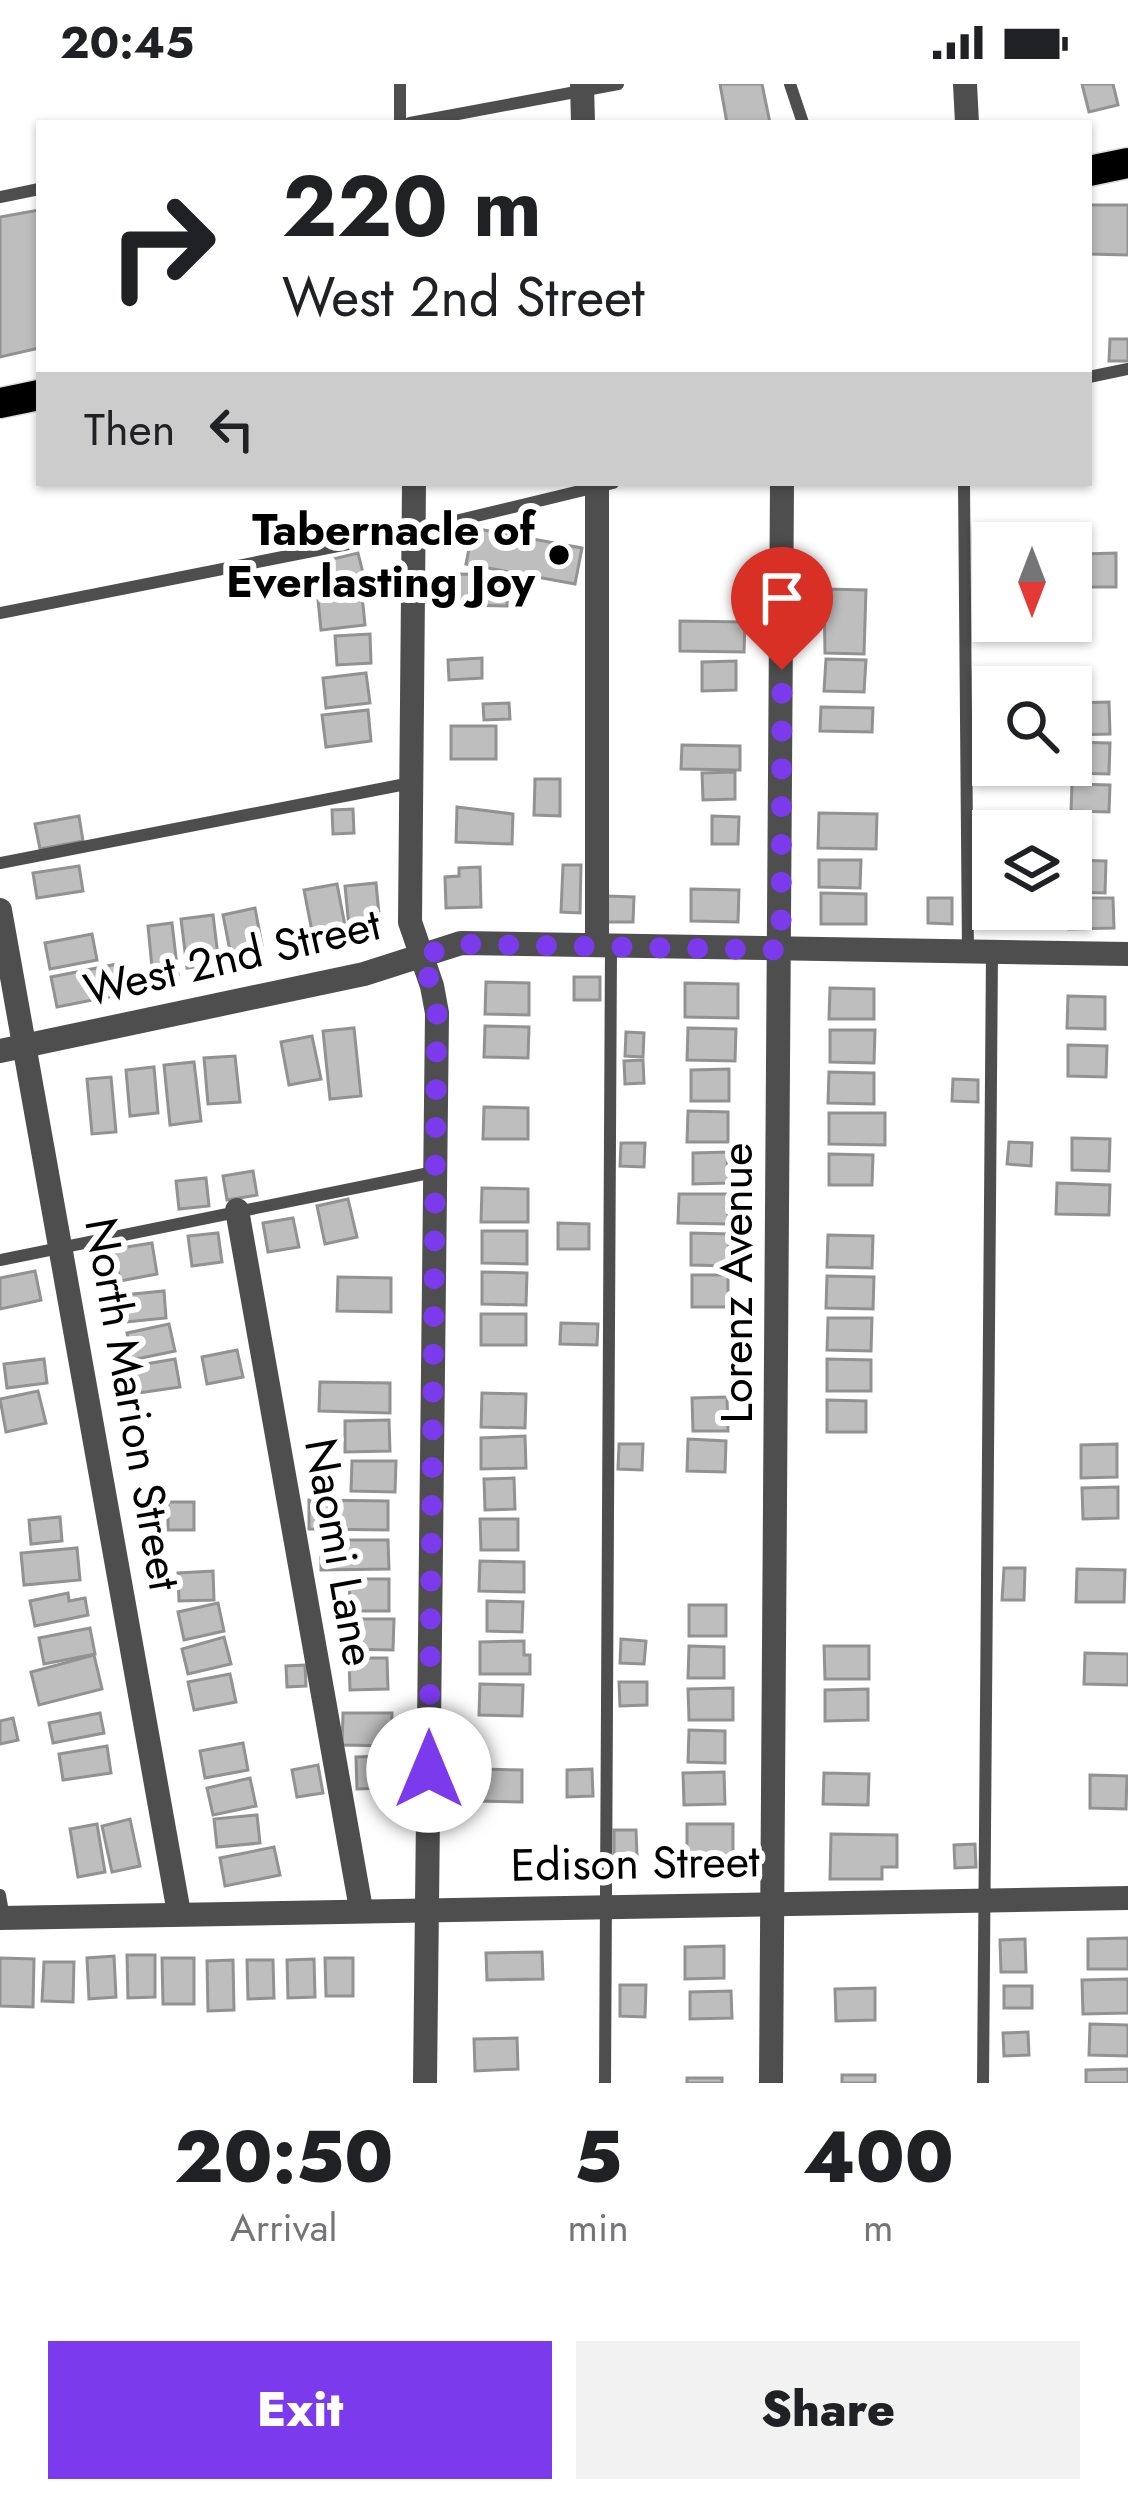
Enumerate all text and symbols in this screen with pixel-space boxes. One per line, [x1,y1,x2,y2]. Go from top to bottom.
text: 20:45 [60,10,194,75]
text: 220 m [282,146,542,268]
icon: right [84,168,240,324]
text: West 2nd Street [282,258,645,336]
icon: left [199,396,265,462]
text: Then [84,397,175,462]
place label: Tabernacle of Everlasting Joy [226,497,537,614]
north arrow [972,522,1092,642]
map controls [972,522,1092,930]
marker: Tabernacle of Everlasting Joy [546,542,572,568]
pin [731,547,833,670]
icon: arrive [749,565,815,631]
button: search [972,666,1092,786]
button: layers [972,810,1092,930]
street label: West 2nd Street [77,891,387,1023]
street label: Lorenz Avenue [704,1143,769,1423]
street label: North Marion Street [68,1213,198,1596]
street label: Naomi Lane [288,1433,392,1671]
position arrow [366,1707,492,1833]
street label: Edison Street [510,1828,760,1898]
text: 20:50 [174,2105,393,2209]
text: 5 [574,2105,622,2209]
text: 400 [803,2105,954,2209]
text: Arrival [230,2199,338,2256]
text: min [568,2199,629,2256]
text: m [863,2199,894,2256]
button: Exit [48,2341,552,2479]
button: Share [576,2341,1080,2479]

